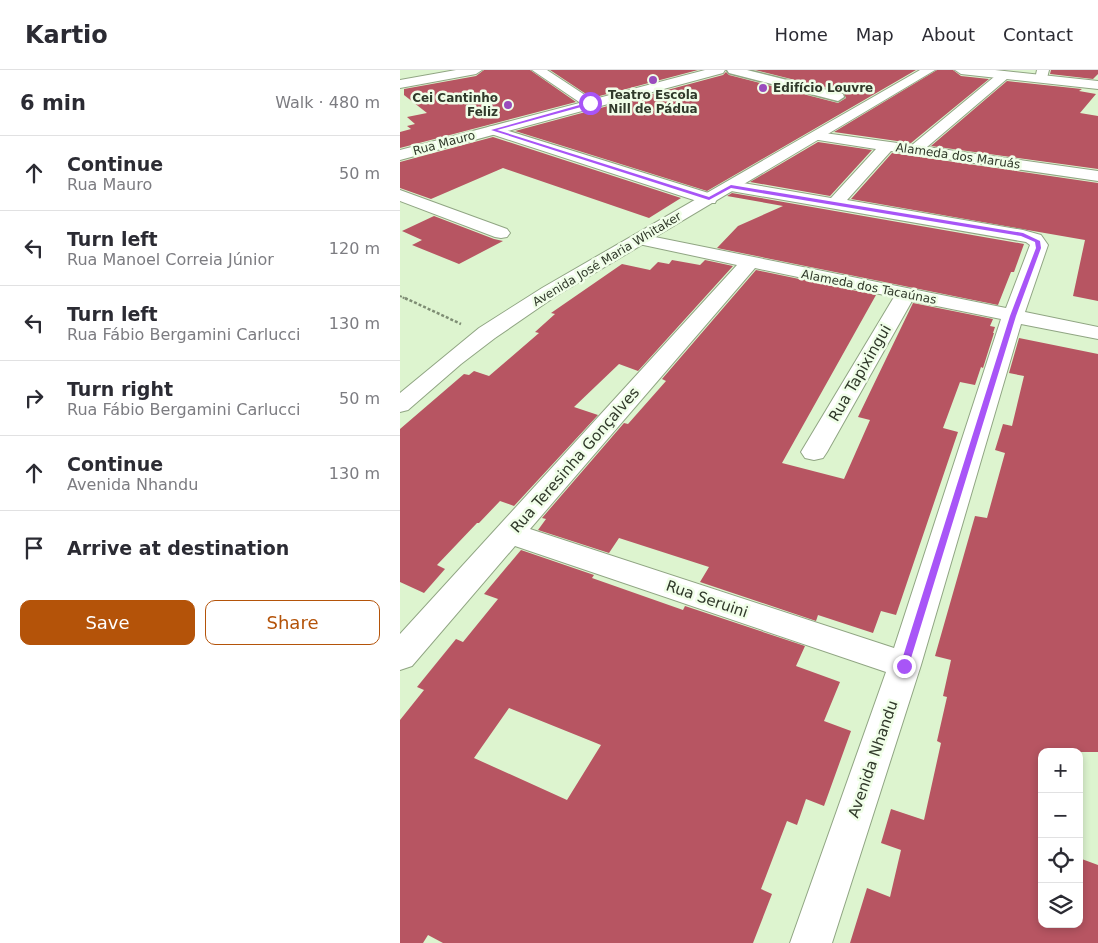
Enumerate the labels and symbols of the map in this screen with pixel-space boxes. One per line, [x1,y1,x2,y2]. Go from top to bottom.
marker: Teatro Escola Nill de Pádua [647,74,659,86]
place label: Edifício Louvre [773,81,873,95]
marker: Edifício Louvre [757,82,769,94]
place label: Teatro Escola Nill de Pádua [608,88,698,116]
place label: Cei Cantinho Feliz [412,91,498,119]
route start [579,92,602,115]
marker: Cei Cantinho Feliz [502,99,514,111]
street label: Rua Mauro [411,128,477,158]
street label: Alameda dos Maruás [895,140,1021,172]
street label: Avenida José Maria Whitaker [530,209,684,309]
street label: Alameda dos Tacaúnas [800,267,938,307]
street label: Rua Tapixingui [825,322,895,424]
street label: Rua Teresinha Gonçalves [507,383,643,536]
street label: Rua Seruini [664,577,750,621]
route end [893,655,916,678]
street label: Avenida Nhandu [844,698,902,820]

